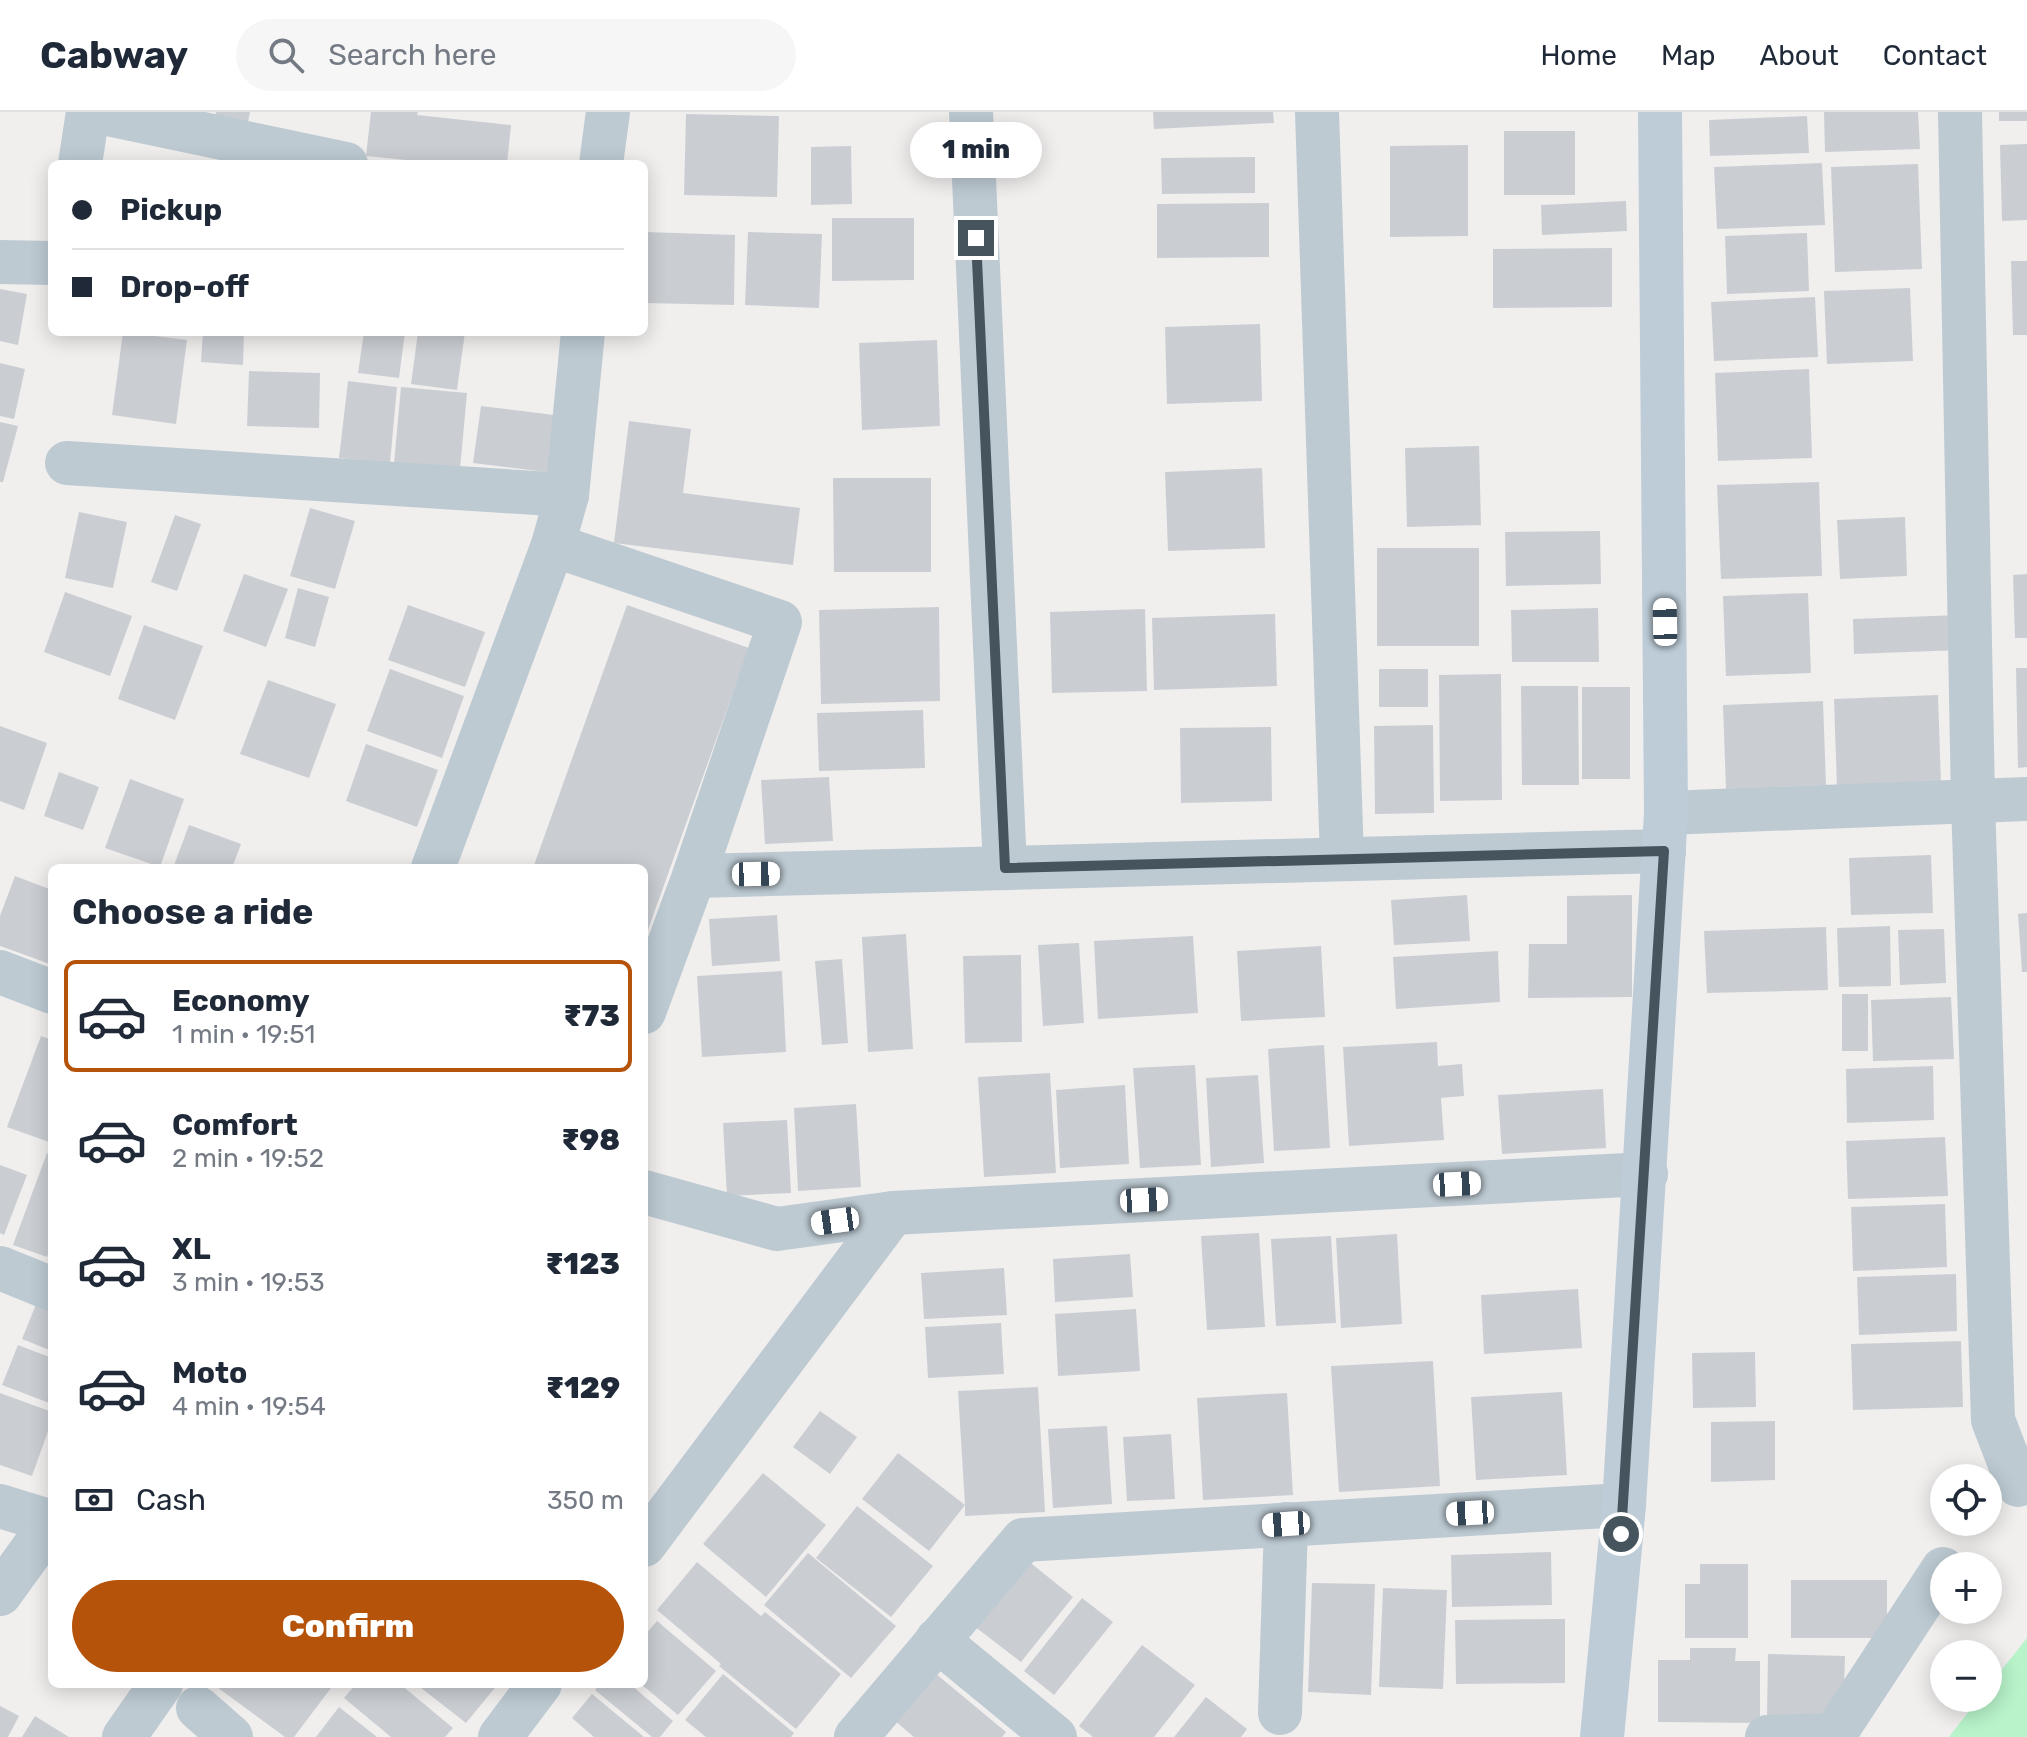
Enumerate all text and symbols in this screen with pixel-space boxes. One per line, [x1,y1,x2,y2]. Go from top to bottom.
search box [236,19,796,91]
text: Cabway [40,32,188,78]
icon: search [264,33,308,77]
text: Search here [328,37,496,73]
text: Home [1540,39,1617,72]
text: Map [1661,39,1715,72]
text: About [1759,39,1839,72]
text: Contact [1883,39,1987,72]
callout: 1 min [910,122,1042,178]
text: 1 min [942,134,1010,165]
text: Pickup [120,192,222,228]
route end [958,220,994,256]
text: Drop-off [120,269,249,305]
car [1653,598,1677,646]
car [732,862,780,886]
text: Choose a ride [72,890,313,933]
icon: car [76,980,148,1052]
text: Economy [172,983,310,1019]
text: ₹73 [563,998,620,1034]
text: 1 min · 19:51 [172,1019,315,1050]
icon: car [76,1104,148,1176]
text: Comfort [172,1107,298,1143]
text: ₹98 [561,1122,620,1158]
text: 2 min · 19:52 [172,1143,324,1174]
car [1432,1171,1482,1197]
car [1119,1187,1169,1213]
car [810,1206,860,1236]
icon: car [76,1228,148,1300]
text: XL [172,1231,211,1267]
text: ₹123 [545,1246,620,1282]
text: 3 min · 19:53 [172,1267,325,1298]
icon: car [76,1352,148,1424]
text: Moto [172,1355,247,1391]
text: ₹129 [546,1370,620,1406]
text: 4 min · 19:54 [172,1391,326,1422]
map controls [1930,1464,2002,1712]
button: locate [1930,1464,2002,1536]
icon: cash [72,1478,116,1522]
text: Cash [136,1482,206,1518]
text: 350 m [547,1485,624,1516]
car [1445,1500,1495,1526]
car [1261,1510,1311,1538]
route start [1603,1516,1639,1552]
button: + [1930,1552,2002,1624]
button: Confirm [72,1580,624,1672]
button: − [1930,1640,2002,1712]

